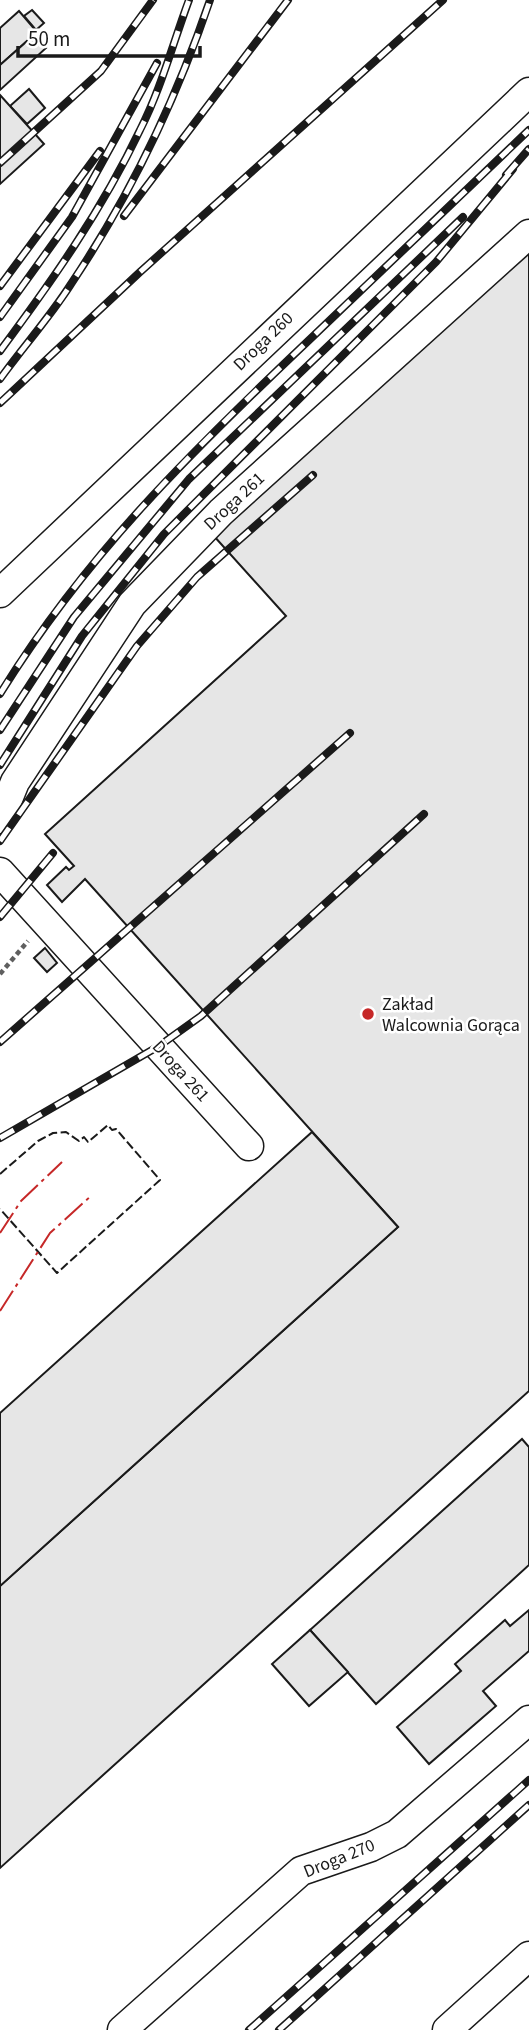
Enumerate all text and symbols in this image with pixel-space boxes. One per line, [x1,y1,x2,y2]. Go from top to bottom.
scale bar [18,14,200,58]
text: 50 m [28,24,70,54]
street label: Droga 260 [228,306,299,376]
street label: Droga 261 [198,467,270,536]
place label: Zakład Walcownia Gorąca [382,992,520,1038]
marker: Zakład Walcownia Gorąca [360,1006,376,1022]
street label: Droga 261 [146,1035,215,1108]
street label: Droga 270 [300,1833,379,1884]

